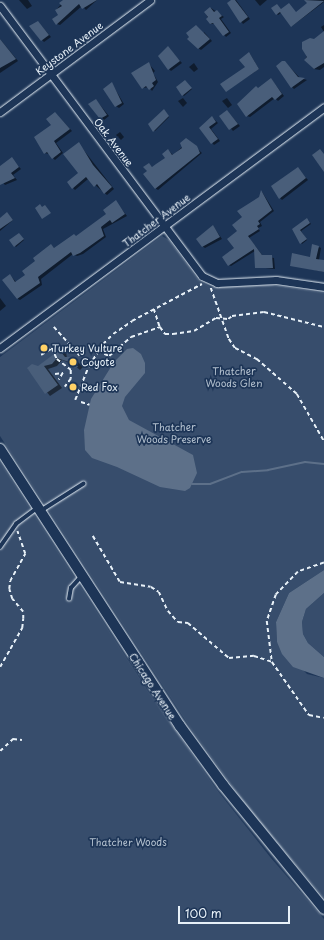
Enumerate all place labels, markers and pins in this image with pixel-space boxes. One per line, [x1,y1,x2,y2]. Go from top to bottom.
place label: Turkey Vulture [52,342,123,354]
marker: Turkey Vulture [39,343,49,353]
place label: Coyote [81,356,115,368]
marker: Coyote [68,357,78,367]
place label: Red Fox [81,381,119,393]
marker: Red Fox [68,382,78,392]

